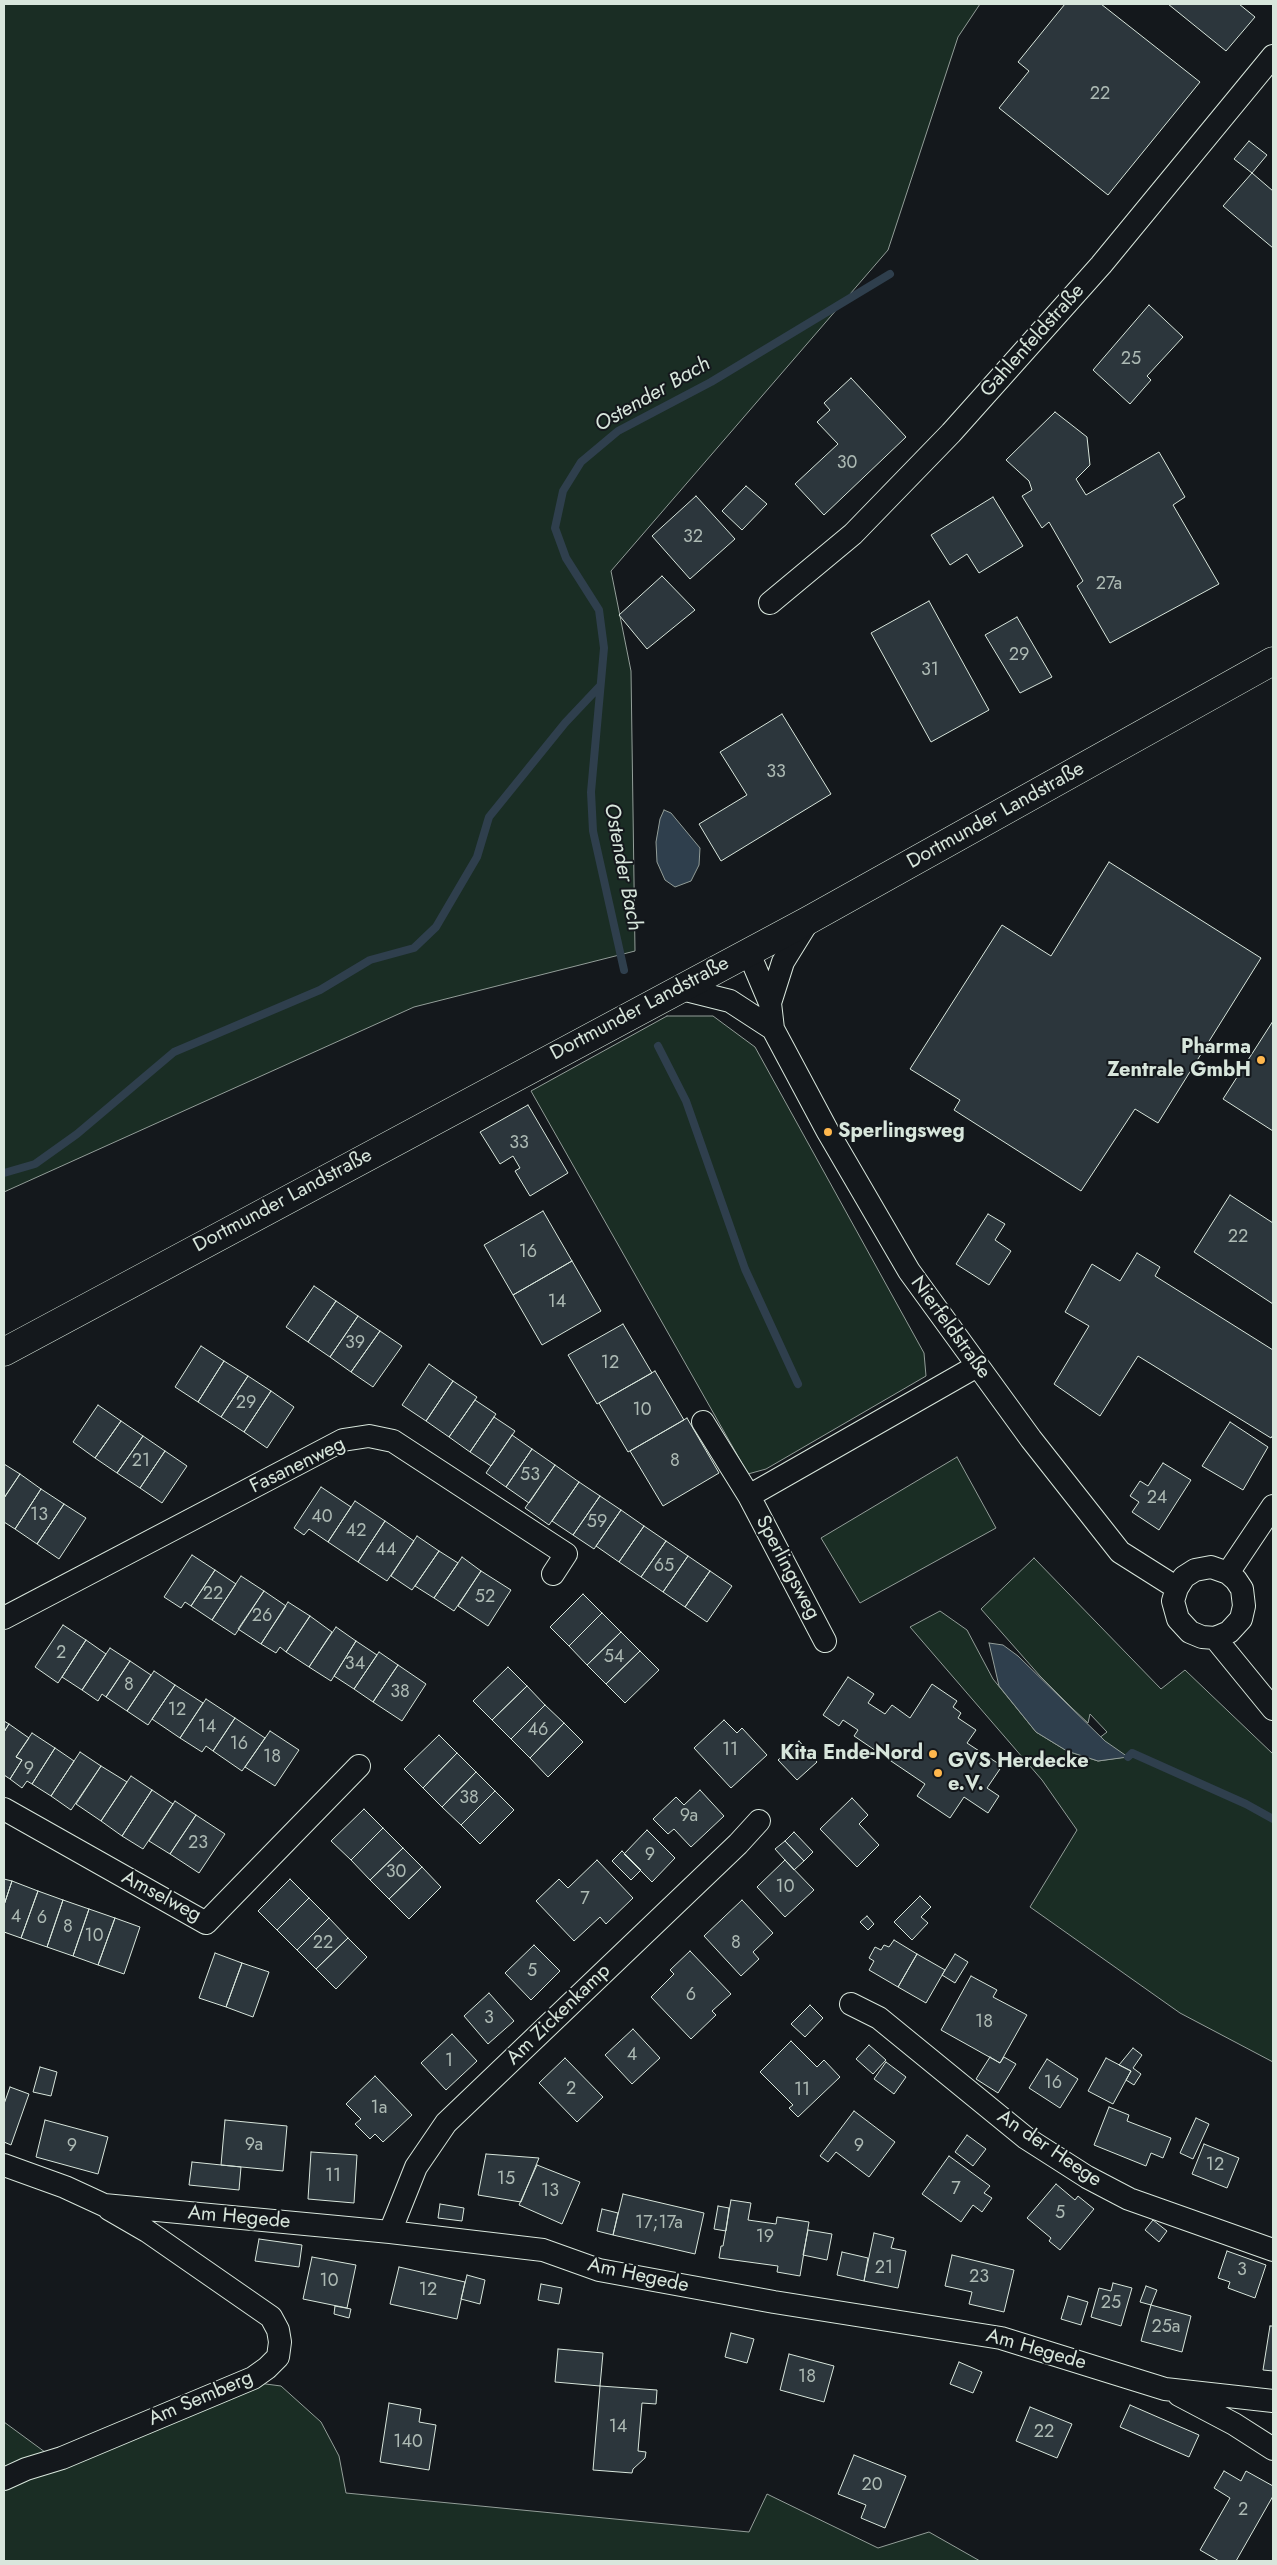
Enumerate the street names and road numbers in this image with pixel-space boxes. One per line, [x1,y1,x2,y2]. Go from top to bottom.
street label: Gahlenfeldstraße [976,279,1090,403]
street label: Dortmunder Landstraße [903,757,1089,875]
street label: Dortmunder Landstraße [547,952,733,1066]
street label: Dortmunder Landstraße [190,1144,376,1258]
street label: Nierfeldstraße [905,1272,995,1384]
street label: Fasanenweg [246,1433,350,1499]
street label: Sperlingsweg [750,1512,824,1624]
street label: Amselweg [117,1866,205,1928]
street label: Am Zickenkamp [502,1959,616,2071]
street label: An der Heege [992,2105,1106,2193]
street label: Am Hegede [187,2202,291,2234]
street label: Am Hegede [585,2254,691,2298]
street label: Am Hegede [983,2324,1089,2376]
street label: Am Semberg [145,2366,257,2432]

